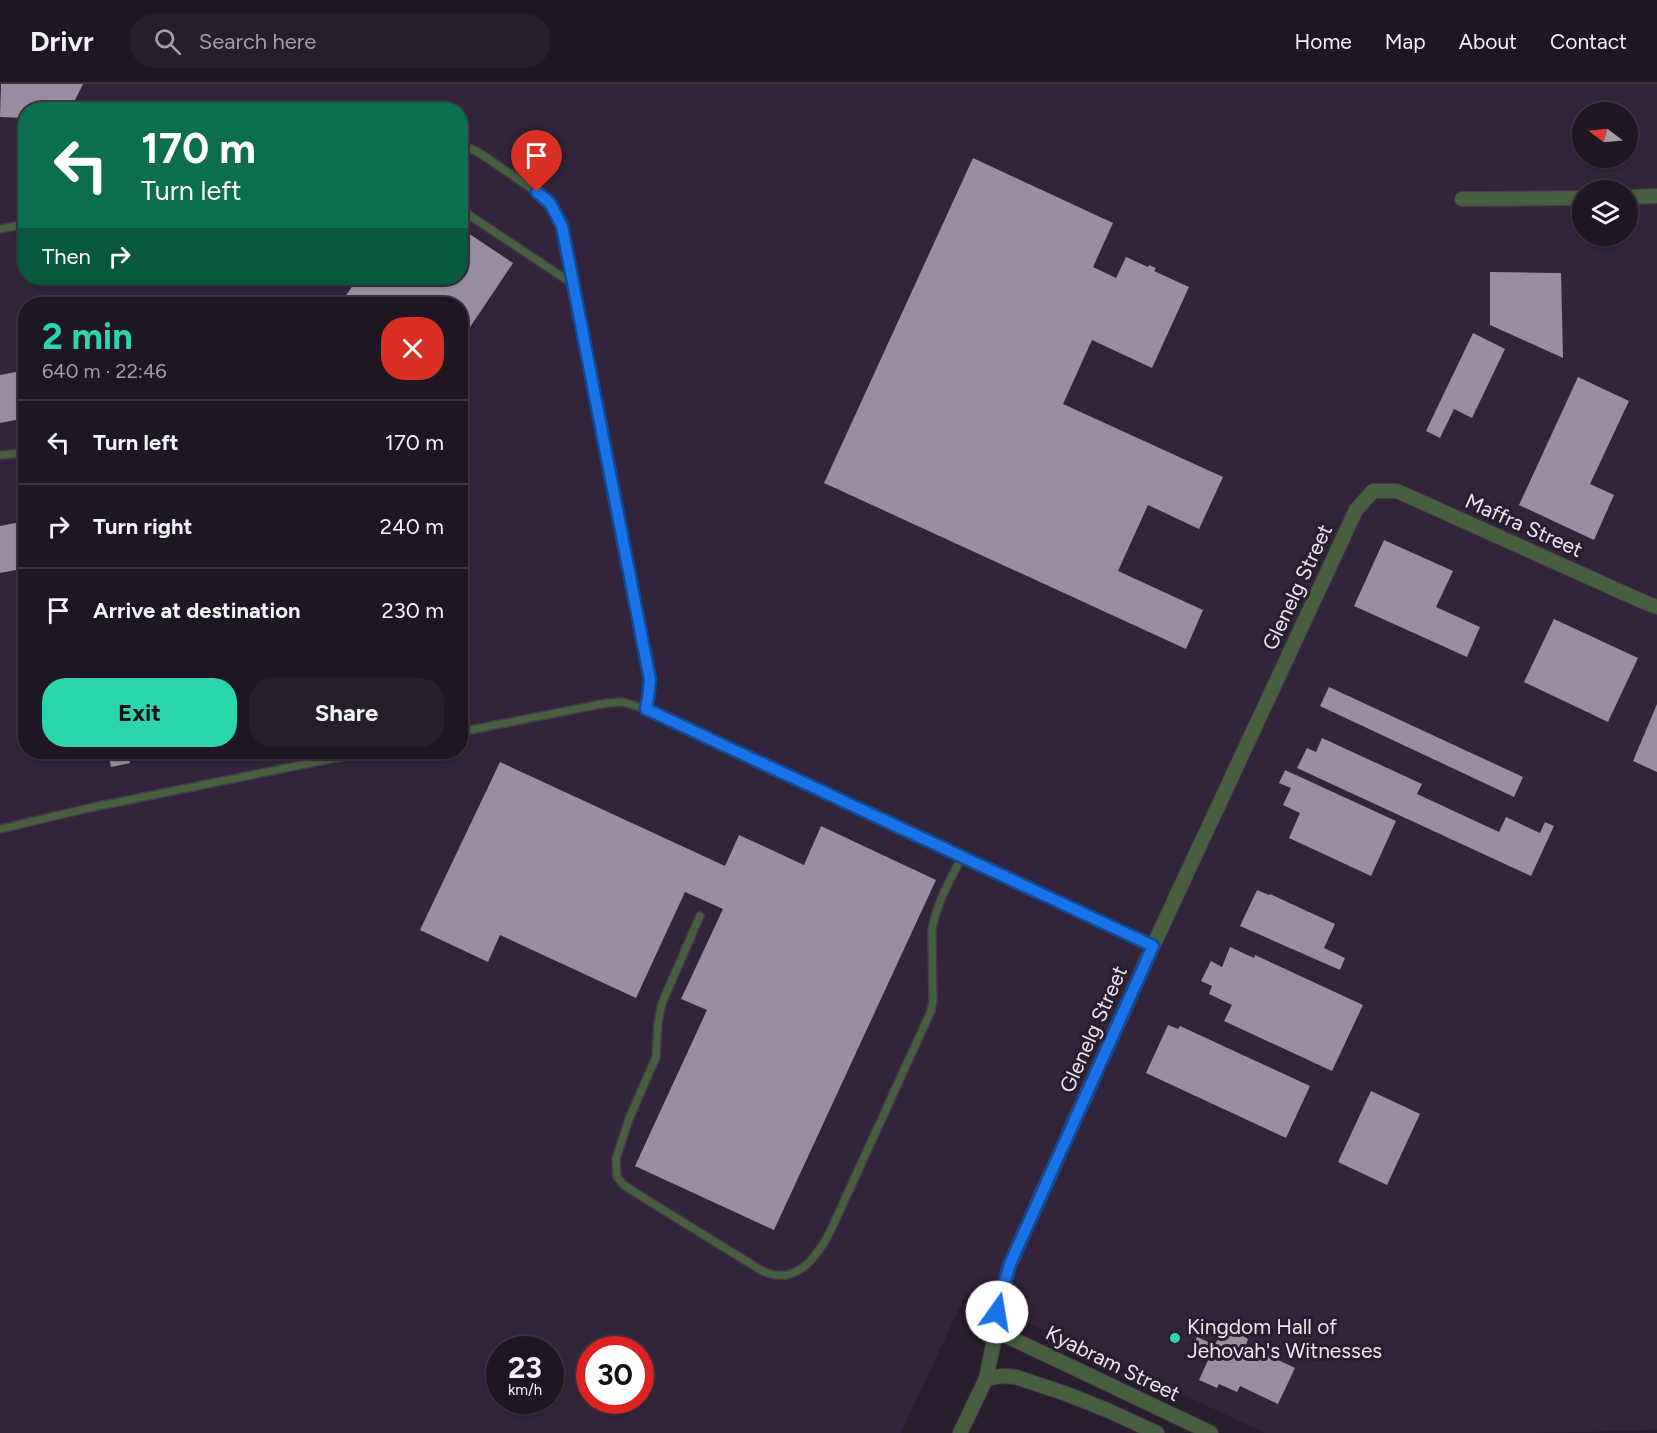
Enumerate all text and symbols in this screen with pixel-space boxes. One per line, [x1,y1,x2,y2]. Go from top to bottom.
search box [130,14,550,68]
text: Drivr [30,24,94,58]
icon: search [151,25,184,58]
text: Search here [199,28,316,55]
text: Home [1295,29,1352,54]
text: Map [1385,29,1426,54]
text: About [1459,29,1517,54]
text: Contact [1550,29,1627,54]
north arrow [1572,102,1638,168]
map controls [1572,102,1638,246]
text: 170 m [141,123,256,174]
icon: left [42,126,120,204]
pin [511,130,562,192]
icon: arrive [520,139,553,172]
text: Turn left [141,174,241,207]
button: layers [1572,180,1638,246]
icon: right [103,240,136,273]
text: Then [42,243,91,270]
text: 2 min [42,315,133,358]
button: close [381,317,444,380]
text: 640 m · 22:46 [42,359,167,383]
icon: left [42,426,75,459]
text: Turn left [93,429,179,456]
text: 170 m [385,429,444,456]
street label: Maffra Street [1461,488,1587,562]
icon: right [42,510,75,543]
text: Turn right [93,513,192,540]
text: 240 m [380,513,444,540]
street label: Glenelg Street [1257,520,1337,654]
icon: arrive [42,594,75,627]
text: Arrive at destination [93,597,301,624]
text: 230 m [381,597,444,624]
button: Exit [42,678,237,747]
button: Share [249,678,444,747]
street label: Glenelg Street [1054,962,1132,1096]
position arrow [965,1280,1029,1344]
place label: Kingdom Hall of Jehovah's Witnesses [1187,1314,1382,1363]
street label: Kyabram Street [1042,1320,1184,1406]
marker: Kingdom Hall of Jehovah's Witnesses [1168,1331,1182,1345]
speed limit sign: 30 [576,1336,654,1414]
text: 23 [508,1349,542,1386]
text: km/h [508,1381,542,1399]

